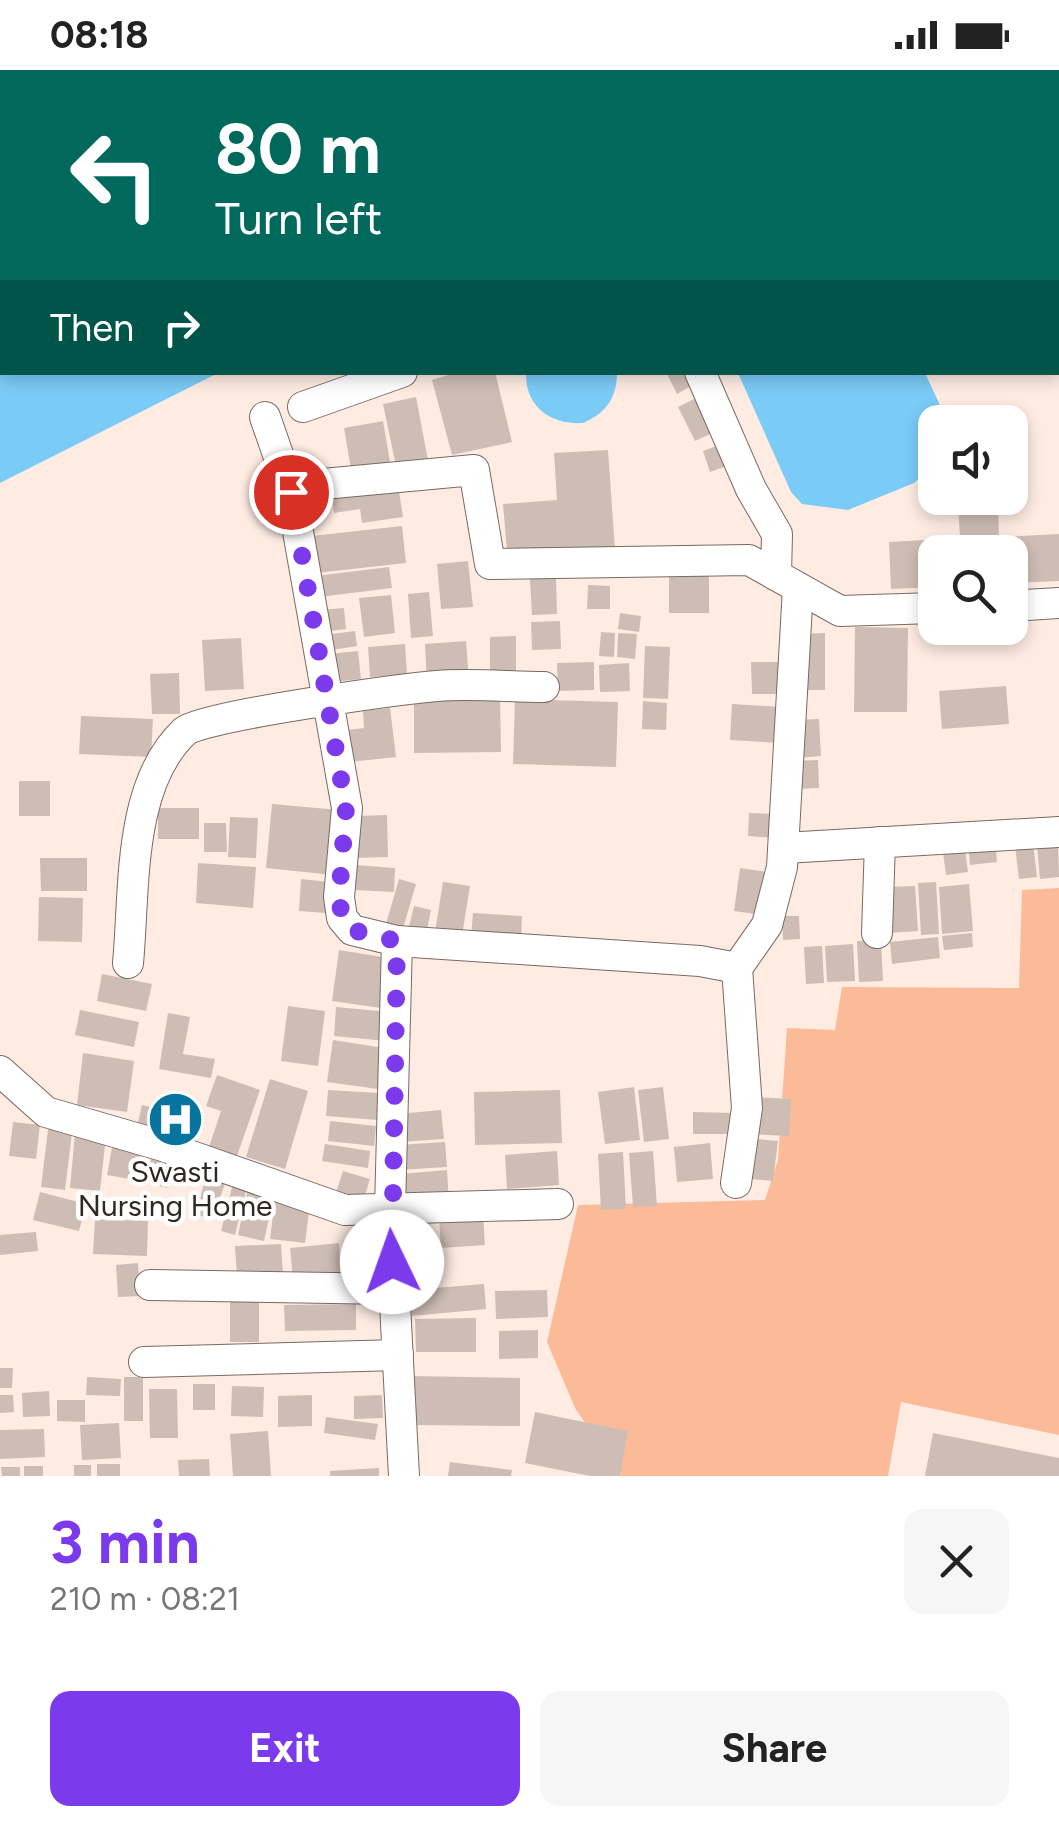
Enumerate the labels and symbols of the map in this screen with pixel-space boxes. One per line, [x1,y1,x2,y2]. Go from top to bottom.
pin [249,450,334,535]
hospital icon: Swasti Nursing Home [145,1089,205,1149]
place label: Swasti Nursing Home [78,1153,272,1224]
position arrow [340,1210,444,1314]

